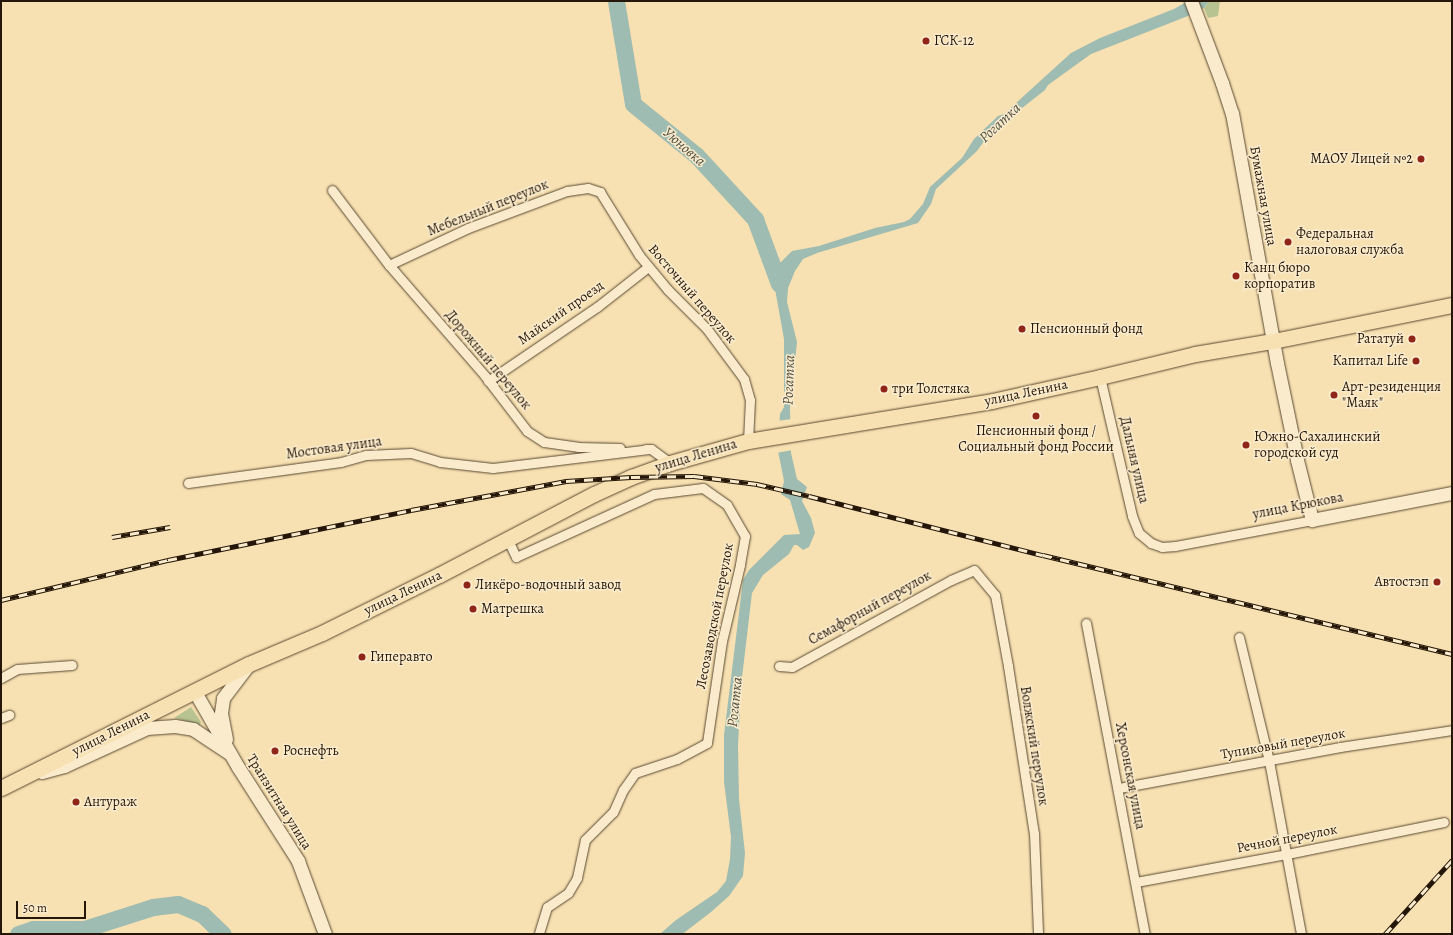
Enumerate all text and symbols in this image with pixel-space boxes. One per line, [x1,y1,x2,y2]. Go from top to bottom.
place label: ГСК-12 [934,33,974,49]
marker: ГСК-12 [921,36,931,46]
water label: Рогатка [976,99,1024,147]
water label: Уюновка [659,124,709,170]
street label: Бумажная улица [1246,145,1280,247]
place label: МАОУ Лицей №2 [1310,151,1413,167]
marker: МАОУ Лицей №2 [1416,154,1426,164]
street label: Мебельный переулок [425,176,551,240]
place label: Федеральная налоговая служба [1296,226,1404,258]
marker: Федеральная налоговая служба [1283,237,1293,247]
street label: Восточный переулок [644,241,740,347]
place label: Канц бюро корпоратив [1244,260,1315,292]
marker: Канц бюро корпоратив [1231,271,1241,281]
street label: Майский проезд [515,277,607,349]
street label: Дорожный переулок [441,307,535,413]
place label: Пенсионный фонд [1030,321,1143,337]
marker: Пенсионный фонд [1017,324,1027,334]
place label: Рататуй [1357,331,1404,347]
marker: Рататуй [1407,334,1417,344]
place label: Капитал Life [1333,353,1408,369]
water label: Рогатка [779,355,799,405]
marker: Капитал Life [1411,356,1421,366]
street label: улица Ленина [983,376,1069,410]
place label: Арт-резиденция "Маяк" [1342,379,1441,412]
place label: три Толстяка [892,381,970,397]
marker: три Толстяка [879,384,889,394]
marker: Арт-резиденция "Маяк" [1329,390,1339,400]
marker: Пенсионный фонд / Социальный фонд России [1031,411,1041,421]
street label: Дальняя улица [1116,415,1152,505]
place label: Пенсионный фонд / Социальный фонд России [958,423,1114,456]
place label: Южно-Сахалинский городской суд [1254,429,1380,462]
street label: Мостовая улица [285,433,383,463]
street label: улица Ленина [653,436,739,476]
marker: Южно-Сахалинский городской суд [1241,440,1251,450]
street label: улица Крюкова [1251,489,1345,523]
street label: Лесозаводской переулок [693,542,737,690]
street label: улица Ленина [361,567,445,619]
street label: Семафорный переулок [806,567,934,649]
place label: Автостэп [1375,574,1429,590]
place label: Ликёро-водочный завод [475,577,621,593]
marker: Автостэп [1432,577,1442,587]
marker: Ликёро-водочный завод [462,580,472,590]
place label: Матрешка [481,601,544,617]
marker: Матрешка [468,604,478,614]
place label: Гиперавто [370,649,433,665]
marker: Гиперавто [357,652,367,662]
water label: Рогатка [723,676,747,728]
street label: Волжский переулок [1016,685,1052,807]
street label: улица Ленина [69,706,153,760]
street label: Херсонская улица [1111,721,1149,831]
street label: Тупиковый переулок [1219,725,1347,763]
place label: Роснефть [283,743,339,759]
marker: Роснефть [270,746,280,756]
street label: Транзитная улица [243,751,315,853]
place label: Антураж [84,794,137,810]
marker: Антураж [71,797,81,807]
street label: Речной переулок [1235,821,1339,857]
scale bar [18,893,88,919]
text: 50 m [23,900,47,916]

